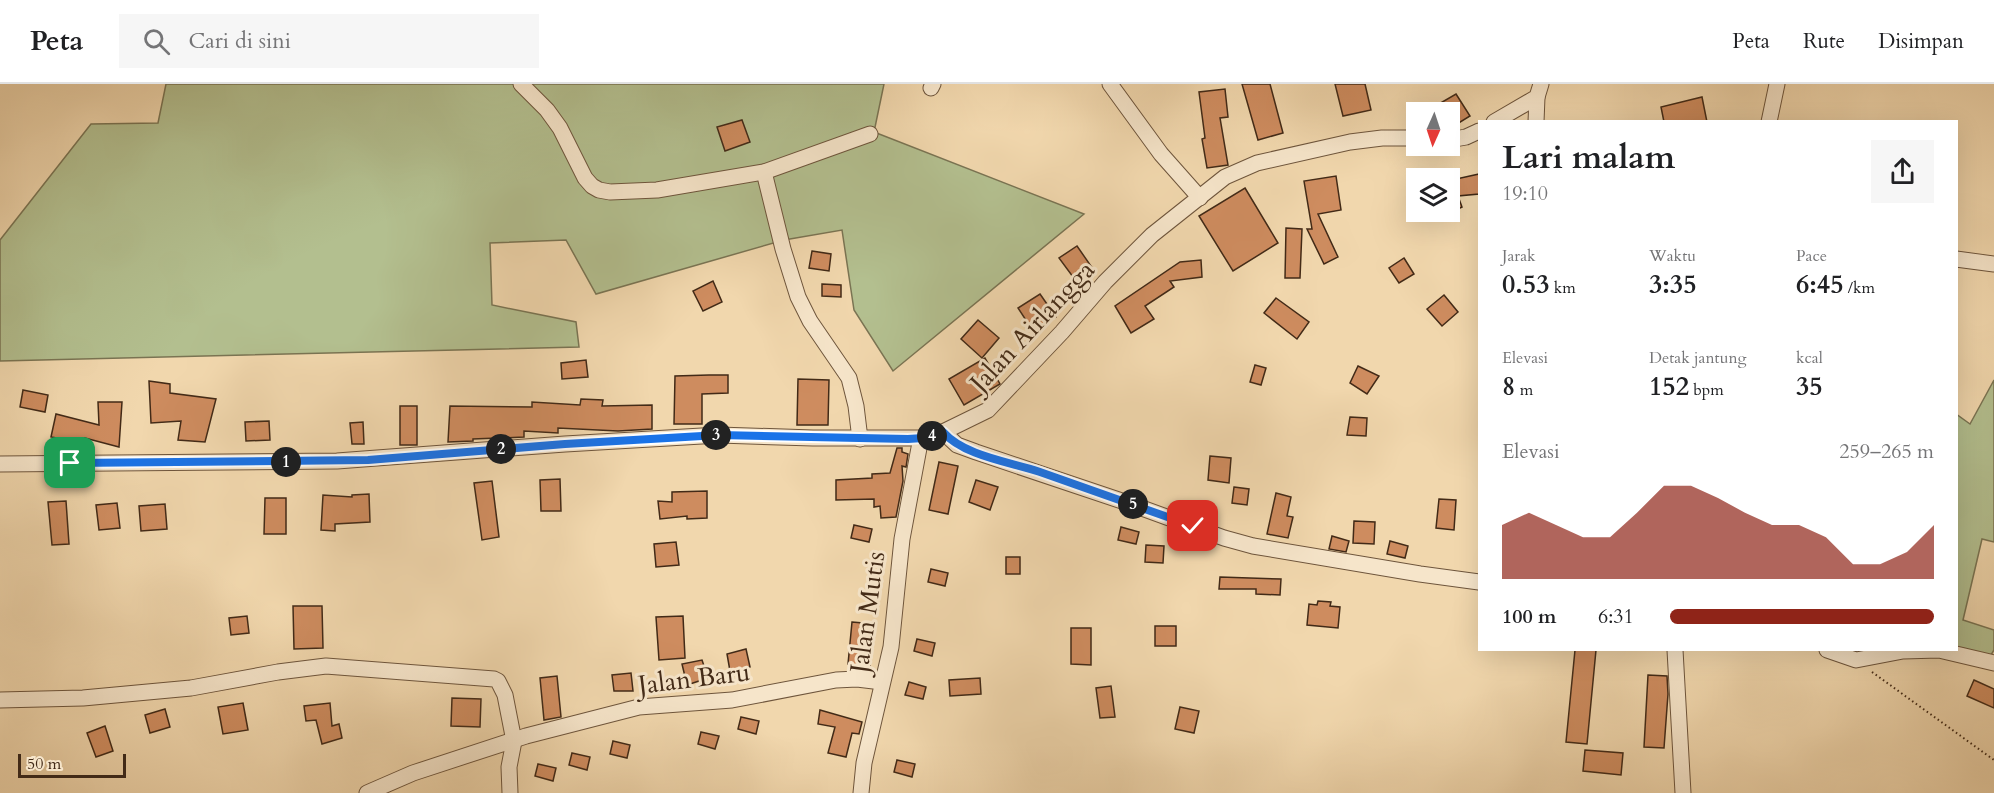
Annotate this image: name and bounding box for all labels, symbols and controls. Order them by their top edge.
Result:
search box [119,14,539,68]
text: Peta [30,22,83,60]
icon: search [140,25,173,58]
text: Cari di sini [188,26,291,56]
text: Peta [1732,27,1770,56]
text: Rute [1803,27,1845,56]
text: Disimpan [1878,27,1964,56]
north arrow [1406,102,1460,156]
map controls [1406,102,1460,222]
text: Lari malam [1502,135,1675,180]
button: share [1871,140,1934,203]
button: layers [1406,168,1460,222]
text: 19:10 [1502,180,1548,207]
text: Jarak [1502,245,1536,267]
text: Waktu [1649,245,1696,267]
text: Pace [1796,245,1827,267]
street label: Jalan Airlangga [960,253,1102,403]
text: 0.53 [1502,267,1550,302]
text: 3:35 [1649,267,1697,302]
text: 6:45 [1796,267,1844,302]
text: km [1550,277,1576,299]
text: /km [1844,277,1875,299]
text: Elevasi [1502,347,1548,369]
text: Detak jantung [1649,347,1747,369]
text: kcal [1796,347,1823,369]
text: 8 [1502,369,1515,404]
text: 152 [1649,369,1689,404]
text: 35 [1796,369,1823,404]
text: m [1515,379,1533,401]
text: bpm [1689,379,1724,401]
pin: 3 [701,420,731,450]
pin: 4 [917,421,947,451]
text: 3 [712,424,720,446]
text: 4 [928,425,936,447]
pin: 2 [486,434,516,464]
pin [44,437,95,488]
text: 2 [497,438,505,460]
text: Elevasi [1502,438,1560,465]
text: 259–265 m [1839,438,1934,465]
icon: arrive [53,446,86,479]
pin: 1 [271,447,301,477]
text: 1 [282,451,290,473]
pin: 5 [1118,489,1148,519]
text: 5 [1129,493,1137,515]
pin [1167,500,1218,551]
icon: check [1176,509,1209,542]
street label: Jalan Mutis [841,549,893,679]
text: 100 m [1502,603,1557,630]
text: 6:31 [1598,603,1634,630]
street label: Jalan Baru [632,654,752,703]
scale bar [18,751,126,778]
text: 50 m [27,753,61,775]

